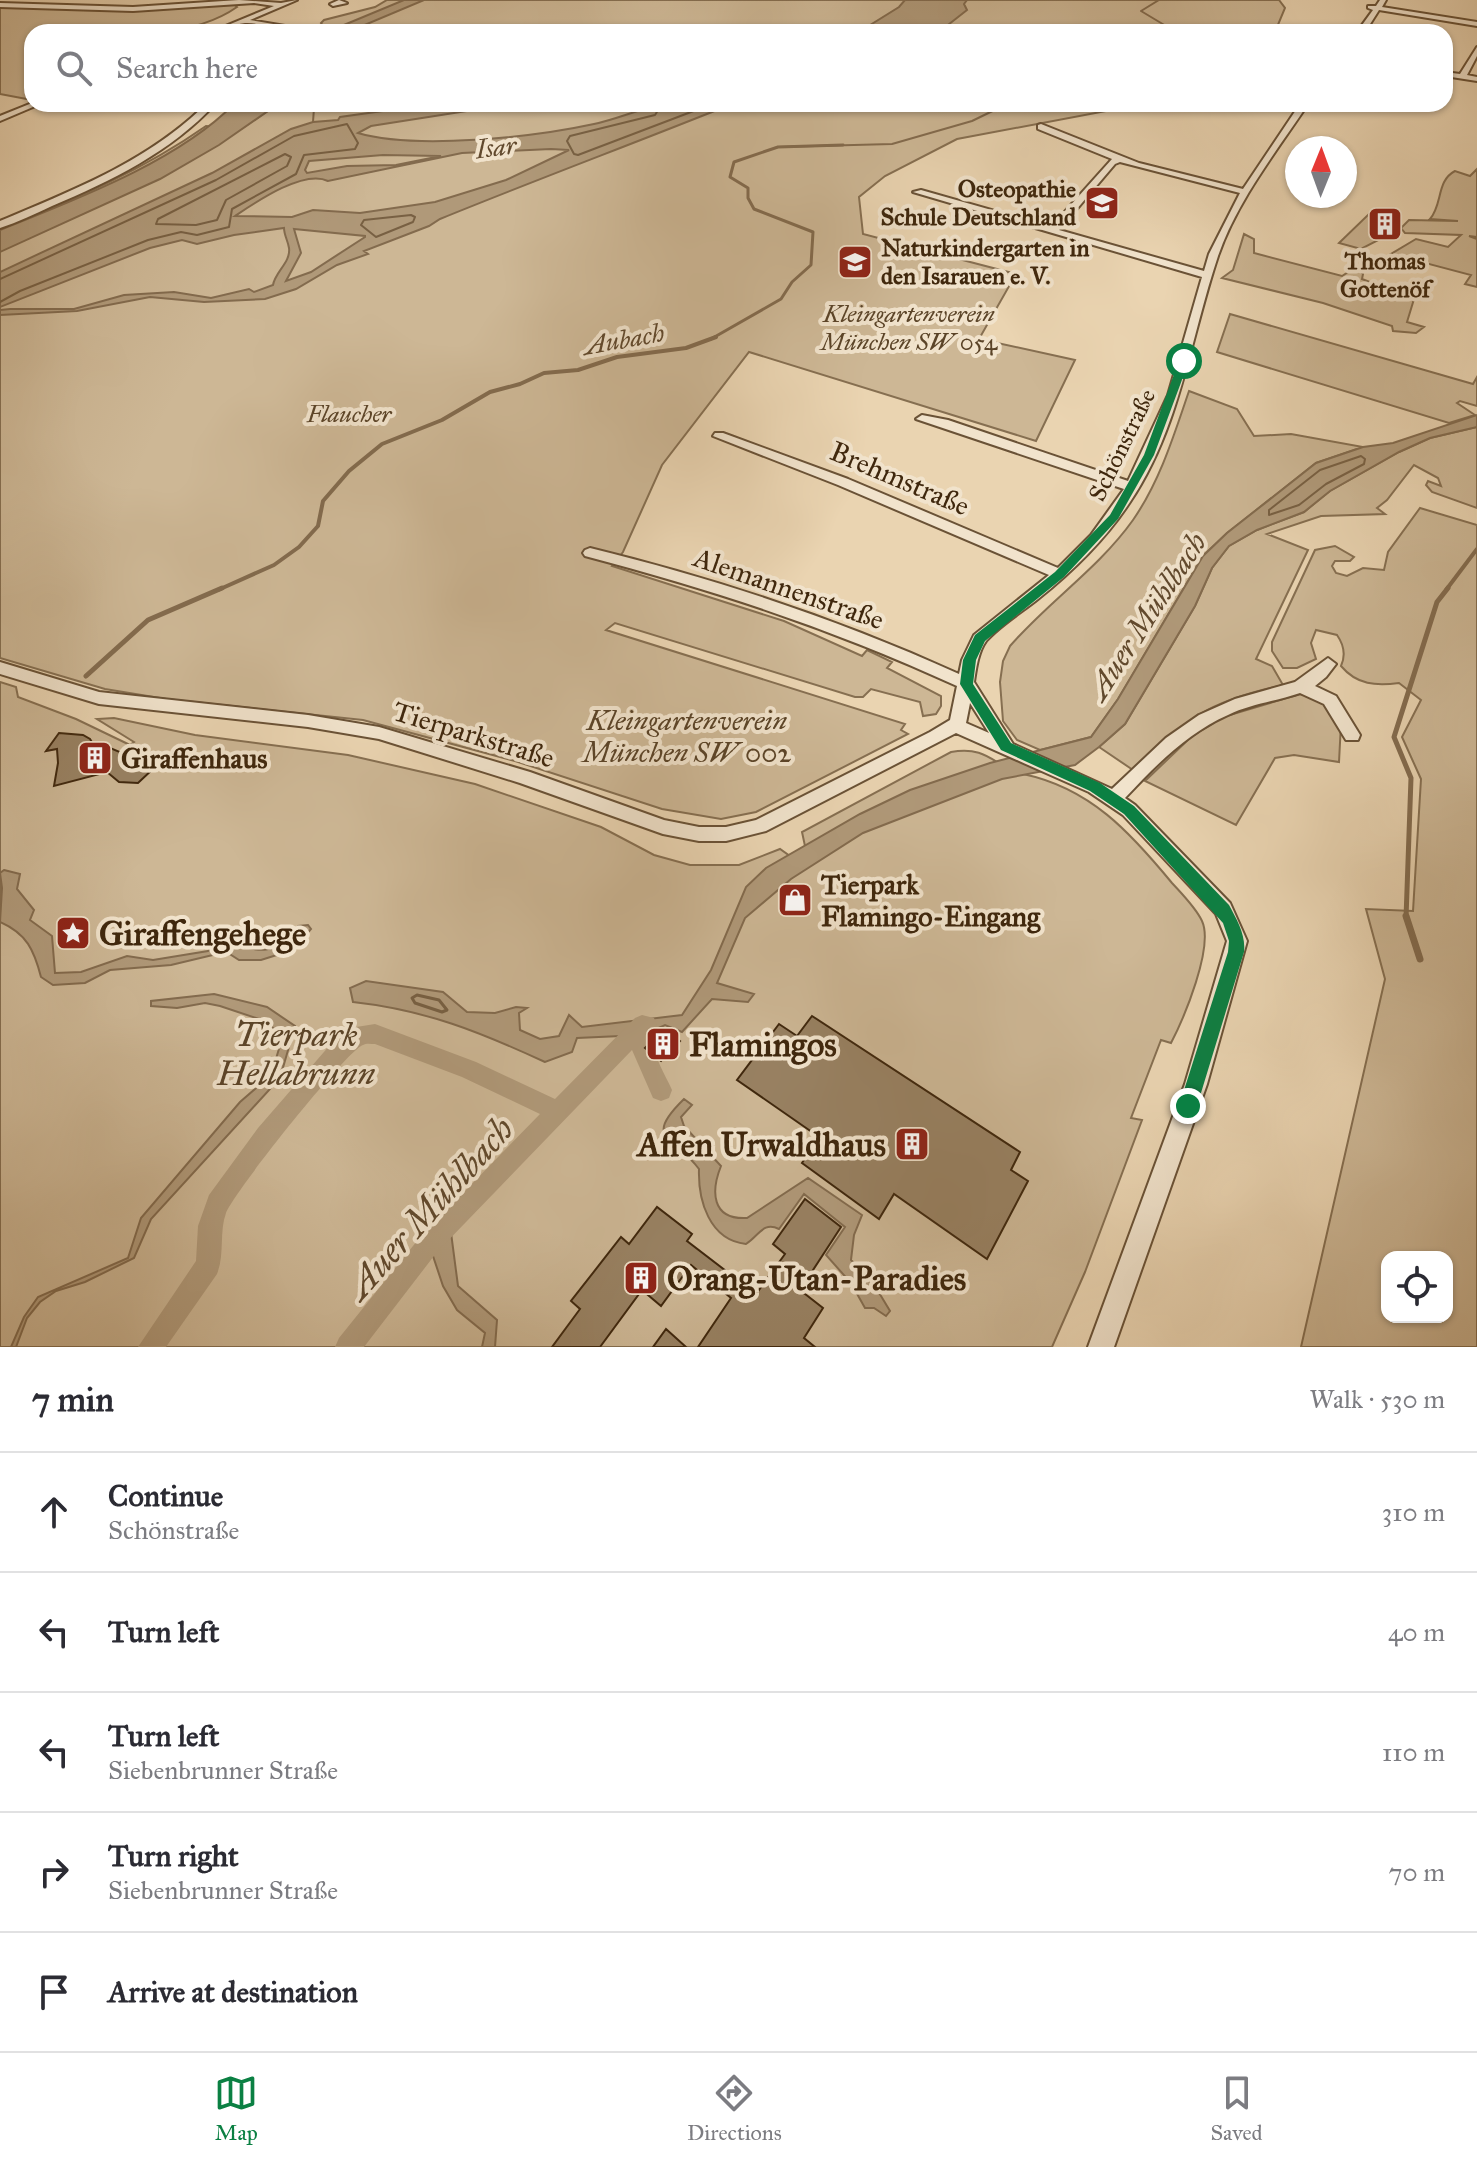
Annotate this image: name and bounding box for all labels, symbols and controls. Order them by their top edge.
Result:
search box [24,24,1453,112]
icon: search [52,46,96,90]
text: Search here [116,50,258,86]
water label: Isar [473,128,519,165]
north arrow [1285,136,1357,208]
place label: Osteopathie Schule Deutschland [880,174,1077,232]
school or university icon: Osteopathie Schule Deutschland [1083,184,1121,222]
building icon: Thomas Gottenöf [1366,205,1404,243]
place label: Naturkindergarten in den Isarauen e. V. [881,233,1089,291]
school or university icon: Naturkindergarten in den Isarauen e. V. [836,243,874,281]
place label: Thomas Gottenöf [1340,246,1434,304]
park label: Kleingartenverein München SW 054 [819,299,998,357]
water label: Aubach [578,316,667,362]
route start [1166,343,1202,379]
street label: Schönstraße [1082,384,1162,506]
park label: Flaucher [306,399,393,429]
street label: Brehmstraße [825,433,975,523]
water label: Auer Mühlbach [1078,526,1214,709]
street label: Alemannenstraße [688,539,889,637]
street label: Tierparkstraße [389,693,559,776]
park label: Kleingartenverein München SW 002 [580,703,792,770]
building icon: Giraffenhaus [76,739,114,777]
place label: Giraffenhaus [121,741,268,776]
place label: Tierpark Flamingo-Eingang [821,867,1041,934]
shop icon: Tierpark Flamingo-Eingang [776,881,814,919]
place label: Giraffengehege [99,913,306,954]
place icon: Giraffengehege [54,914,92,952]
park label: Tierpark Hellabrunn [216,1014,375,1094]
place label: Flamingos [689,1024,837,1065]
building icon: Flamingos [644,1025,682,1063]
route end [1170,1088,1206,1124]
water label: Auer Mühlbach [334,1108,523,1311]
place label: Affen Urwaldhaus [635,1124,886,1165]
building icon: Affen Urwaldhaus [893,1125,931,1163]
map controls [1381,1251,1453,1323]
button: locate [1381,1251,1453,1323]
place label: Orang-Utan-Paradies [667,1258,966,1299]
building icon: Orang-Utan-Paradies [622,1259,660,1297]
text: 7 min [32,1379,114,1420]
text: Walk · 530 m [1310,1383,1445,1415]
text: Continue [108,1478,223,1514]
icon: ahead [32,1490,76,1534]
text: 310 m [1382,1496,1445,1528]
text: Schönstraße [108,1514,239,1546]
icon: left [32,1610,76,1654]
text: Turn left [108,1614,219,1650]
text: 40 m [1388,1616,1445,1648]
text: Turn left [108,1718,219,1754]
icon: left [32,1730,76,1774]
text: 110 m [1382,1736,1445,1768]
text: Siebenbrunner Straße [108,1754,338,1786]
text: Turn right [108,1838,239,1874]
icon: right [32,1850,76,1894]
text: 70 m [1389,1856,1445,1888]
text: Siebenbrunner Straße [108,1874,338,1906]
icon: arrive [32,1970,76,2014]
text: Arrive at destination [108,1974,358,2010]
tab: Map [214,2071,258,2146]
tab: Directions [687,2071,782,2146]
tab: Saved [1210,2071,1263,2146]

